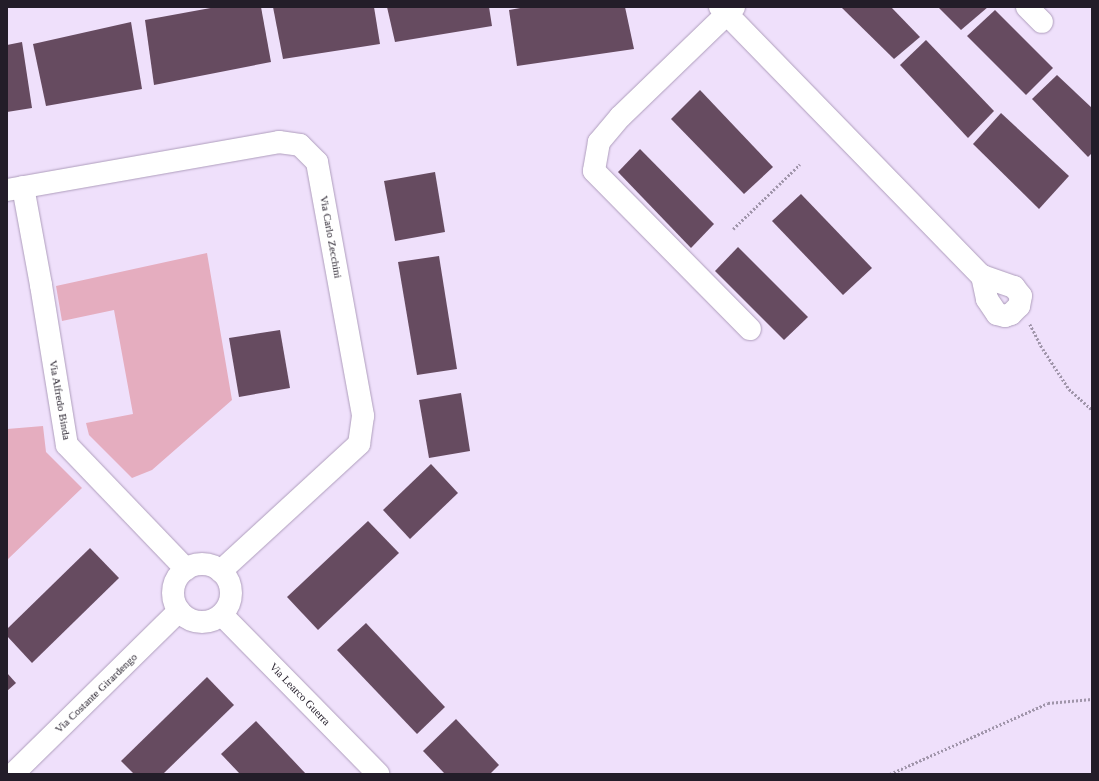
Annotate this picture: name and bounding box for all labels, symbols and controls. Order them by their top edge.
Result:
street label: Via Carlo Zecchini [317,195,345,279]
street label: Via Alfredo Binda [46,359,74,441]
street label: Via Costante Girardengo [52,650,140,736]
street label: Via Learco Guerra [267,660,333,728]

